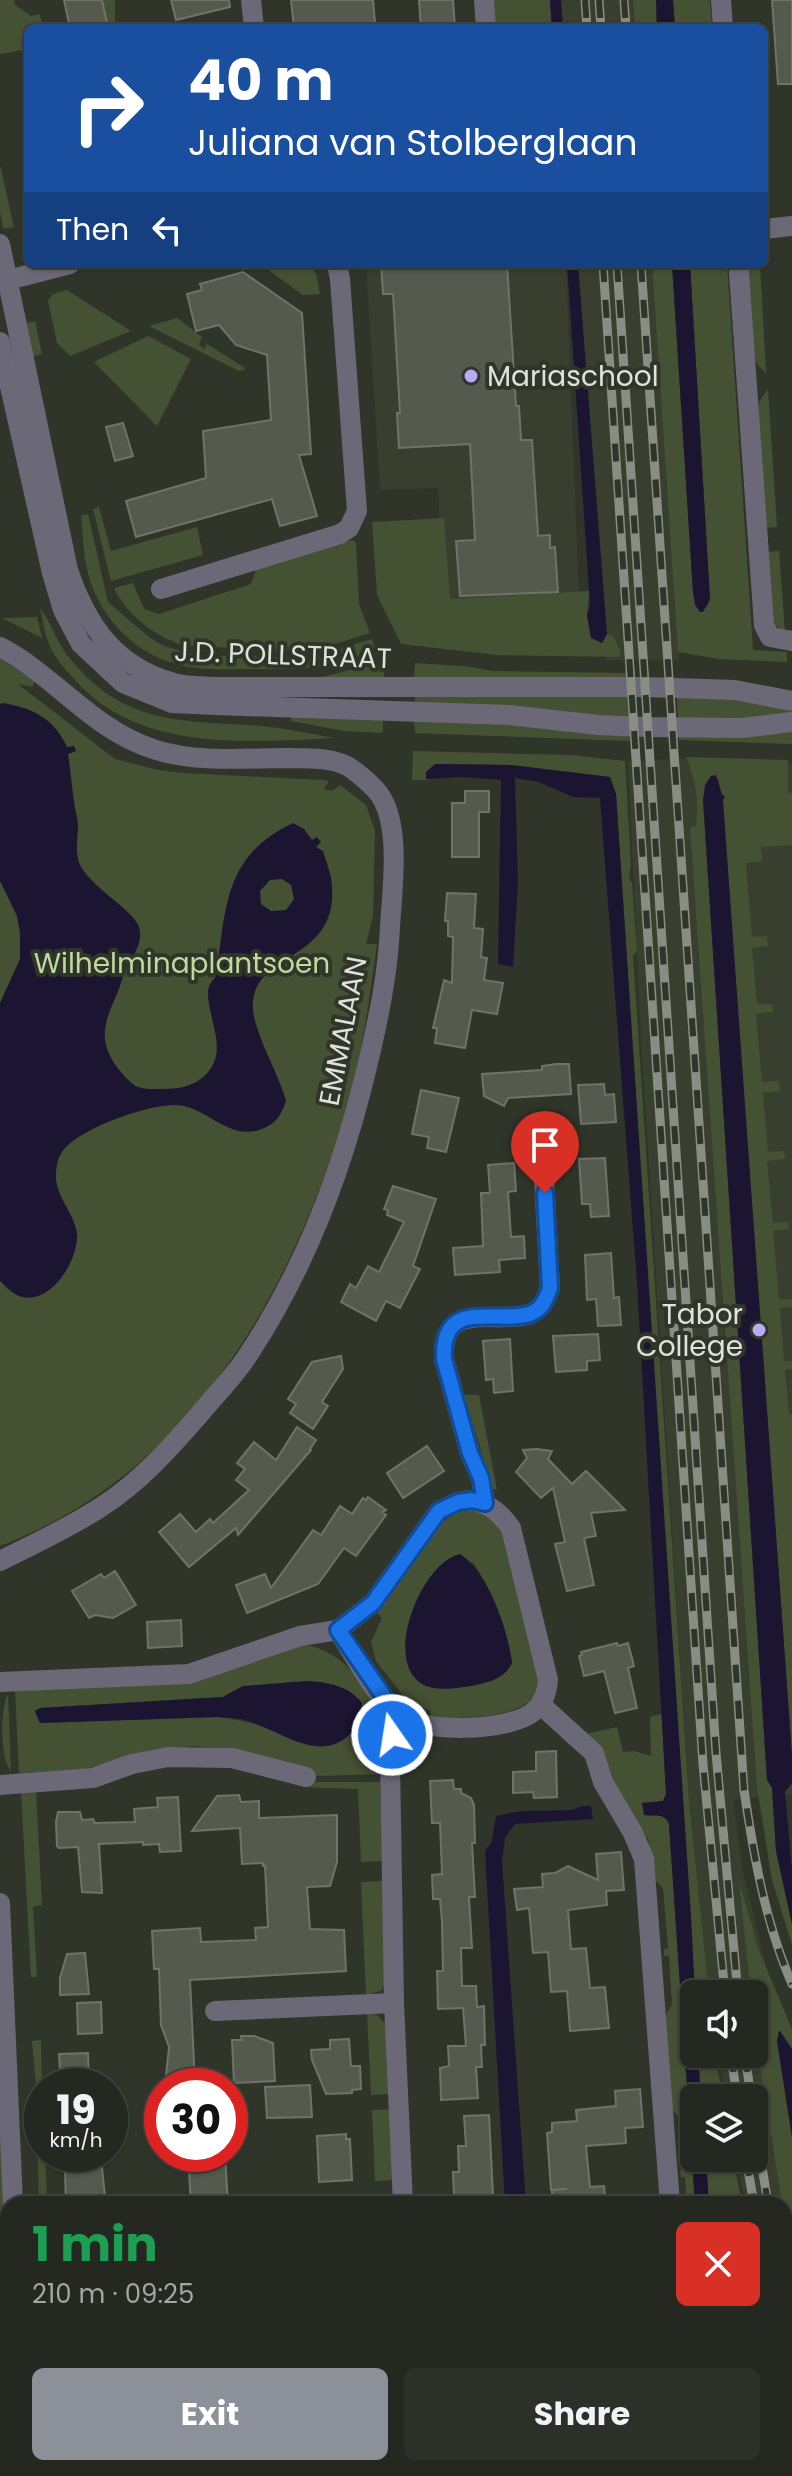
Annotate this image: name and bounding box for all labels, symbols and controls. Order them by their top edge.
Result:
text: 40 m [188,41,334,120]
icon: right [56,56,160,160]
text: Juliana van Stolberglaan [188,117,637,168]
text: Then [56,208,129,251]
icon: left [145,208,189,252]
place label: Mariaschool [487,357,659,396]
marker: Mariaschool [462,367,480,385]
street label: J.D. POLLSTRAAT [173,632,393,678]
park label: Wilhelminaplantsoen [34,944,330,983]
street label: EMMALAAN [309,953,377,1109]
pin [511,1111,579,1193]
icon: arrive [523,1123,567,1167]
place label: Tabor College [636,1295,743,1366]
marker: Tabor College [750,1321,768,1339]
position arrow [350,1693,434,1777]
map controls [680,1980,768,2172]
button: sound [680,1980,768,2068]
speed limit sign: 30 [144,2068,248,2172]
text: 19 [56,2082,96,2138]
button: layers [680,2084,768,2172]
text: km/h [49,2126,103,2154]
text: 1 min [32,2211,158,2278]
button: close [676,2222,760,2306]
text: 210 m · 09:25 [32,2276,194,2312]
button: Exit [32,2368,388,2460]
button: Share [404,2368,760,2460]

